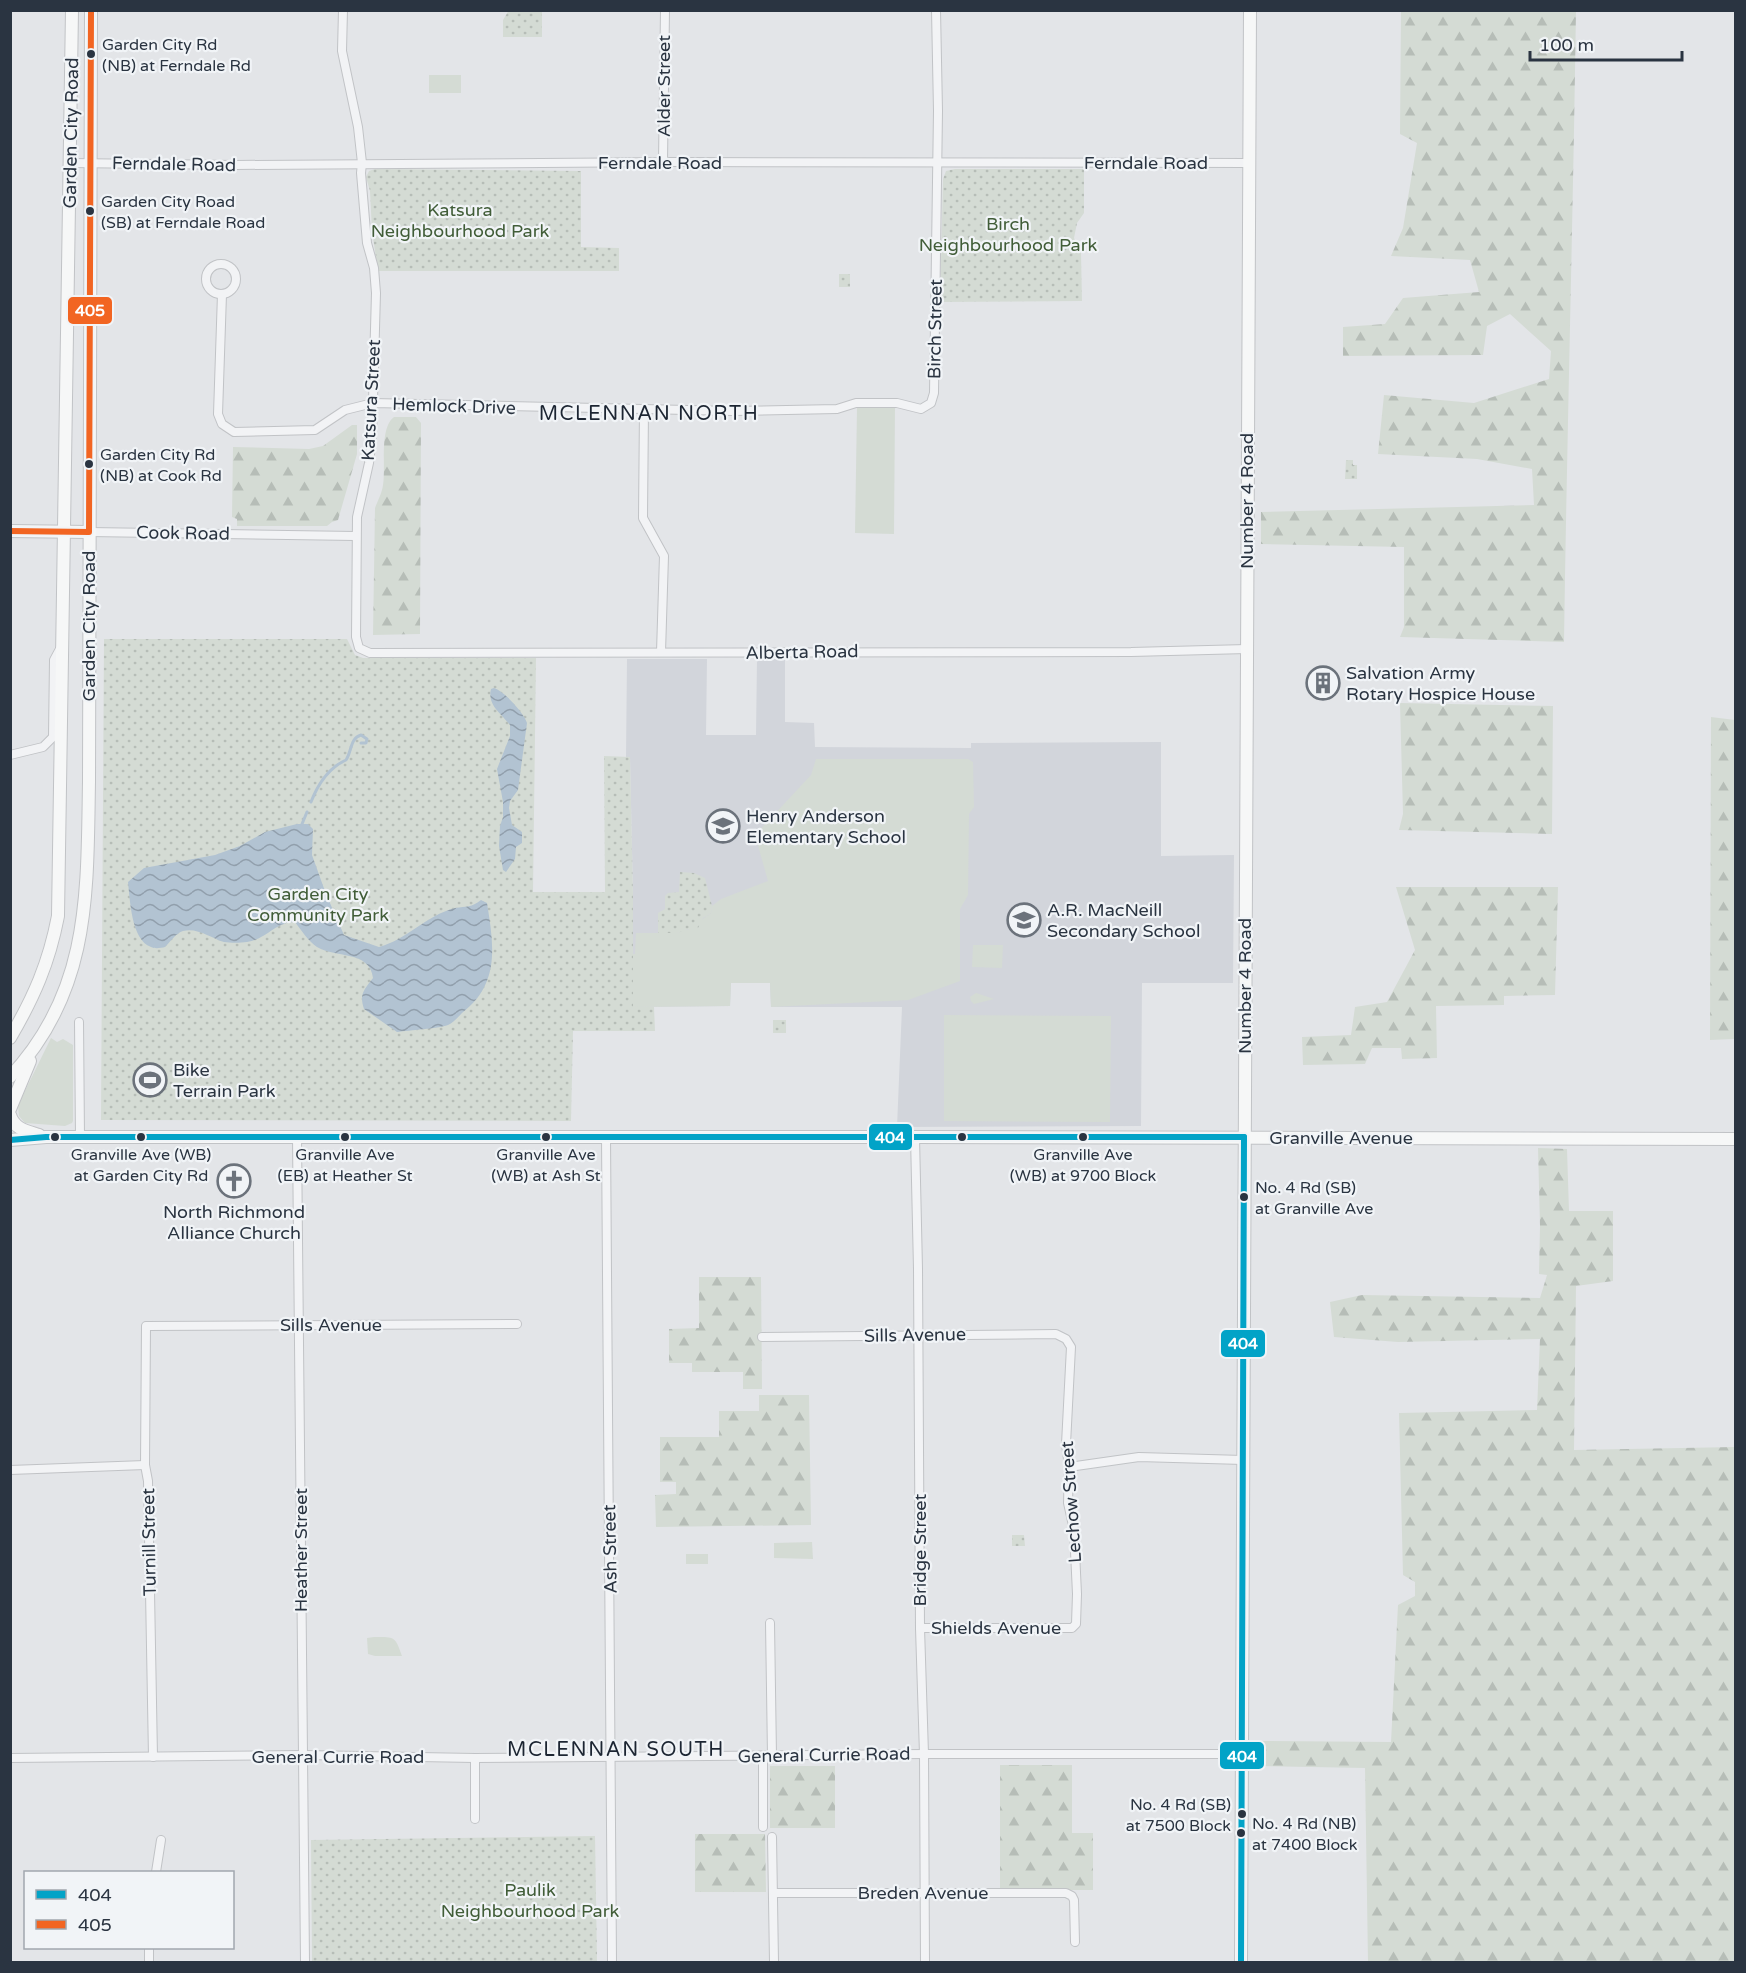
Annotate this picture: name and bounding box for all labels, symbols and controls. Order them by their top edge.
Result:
scale bar [1530,24,1682,62]
text: 100 m [1539,34,1594,56]
place label: Garden City Rd (NB) at Ferndale Rd [102,35,251,76]
street label: Alder Street [653,35,675,137]
marker: Garden City Rd (NB) at Ferndale Rd [85,48,97,60]
street label: Garden City Road [59,57,83,209]
street label: Ferndale Road [112,152,236,176]
street label: Ferndale Road [598,152,722,174]
street label: Ferndale Road [1084,152,1208,174]
place label: Garden City Road (SB) at Ferndale Road [101,192,265,233]
park label: Katsura Neighbourhood Park [371,199,550,242]
marker: Garden City Road (SB) at Ferndale Road [84,205,96,217]
park label: Birch Neighbourhood Park [919,213,1098,256]
street label: Birch Street [923,279,947,379]
line badge: 405 [67,296,113,325]
text: 405 [75,301,105,321]
street label: Katsura Street [357,339,385,461]
street label: Hemlock Drive [392,393,516,419]
district label: MCLENNAN NORTH [539,402,759,426]
street label: Number 4 Road [1236,433,1258,569]
place label: Garden City Rd (NB) at Cook Rd [100,445,222,486]
marker: Garden City Rd (NB) at Cook Rd [83,458,95,470]
street label: Cook Road [136,521,230,545]
street label: Garden City Road [78,551,100,701]
street label: Alberta Road [745,640,859,664]
place label: Salvation Army Rotary Hospice House [1346,662,1535,705]
building icon: Salvation Army Rotary Hospice House [1305,665,1341,701]
place label: Henry Anderson Elementary School [746,805,906,848]
school or university icon: Henry Anderson Elementary School [705,808,741,844]
park label: Garden City Community Park [247,883,389,926]
place label: A.R. MacNeill Secondary School [1047,899,1200,942]
school or university icon: A.R. MacNeill Secondary School [1006,902,1042,938]
street label: Number 4 Road [1234,918,1256,1054]
place label: Bike Terrain Park [173,1059,276,1102]
sports icon: Bike Terrain Park [132,1062,168,1098]
line badge: 404 [868,1123,913,1151]
street label: Granville Avenue [1269,1127,1413,1149]
text: 404 [875,1128,905,1148]
unlabelled marker [49,1131,61,1143]
marker: Granville Ave (WB) at Garden City Rd [135,1131,147,1143]
marker: Granville Ave (EB) at Heather St [339,1131,351,1143]
marker: Granville Ave (WB) at Ash St [540,1131,552,1143]
unlabelled marker [956,1131,968,1143]
marker: Granville Ave (WB) at 9700 Block [1077,1131,1089,1143]
place label: Granville Ave (WB) at Garden City Rd [71,1145,211,1186]
place label: Granville Ave (EB) at Heather St [277,1145,413,1186]
place label: Granville Ave (WB) at Ash St [491,1145,601,1186]
place label: Granville Ave (WB) at 9700 Block [1010,1145,1157,1186]
church icon: North Richmond Alliance Church [216,1163,252,1199]
place label: No. 4 Rd (SB) at Granville Ave [1255,1178,1373,1219]
marker: No. 4 Rd (SB) at Granville Ave [1238,1191,1250,1203]
place label: North Richmond Alliance Church [163,1201,305,1244]
street label: Sills Avenue [280,1314,382,1336]
street label: Sills Avenue [864,1323,966,1347]
line badge: 404 [1220,1329,1266,1358]
text: 404 [1228,1334,1258,1354]
street label: Lechow Street [1056,1440,1086,1564]
street label: Turnill Street [137,1488,161,1596]
street label: Heather Street [290,1488,312,1612]
street label: Bridge Street [909,1494,931,1606]
street label: Ash Street [598,1504,622,1594]
street label: Shields Avenue [931,1617,1061,1639]
district label: MCLENNAN SOUTH [507,1738,725,1762]
line badge: 404 [1219,1741,1265,1770]
street label: General Currie Road [737,1742,911,1768]
street label: General Currie Road [252,1746,424,1768]
text: 404 [1227,1747,1257,1767]
place label: No. 4 Rd (SB) at 7500 Block [1126,1795,1231,1836]
marker: No. 4 Rd (SB) at 7500 Block [1236,1808,1248,1820]
place label: No. 4 Rd (NB) at 7400 Block [1252,1814,1358,1855]
marker: No. 4 Rd (NB) at 7400 Block [1235,1827,1247,1839]
legend [24,1871,234,1949]
park label: Paulik Neighbourhood Park [441,1879,620,1922]
street label: Breden Avenue [858,1882,988,1904]
text: 404 [78,1884,112,1906]
text: 405 [78,1914,112,1936]

